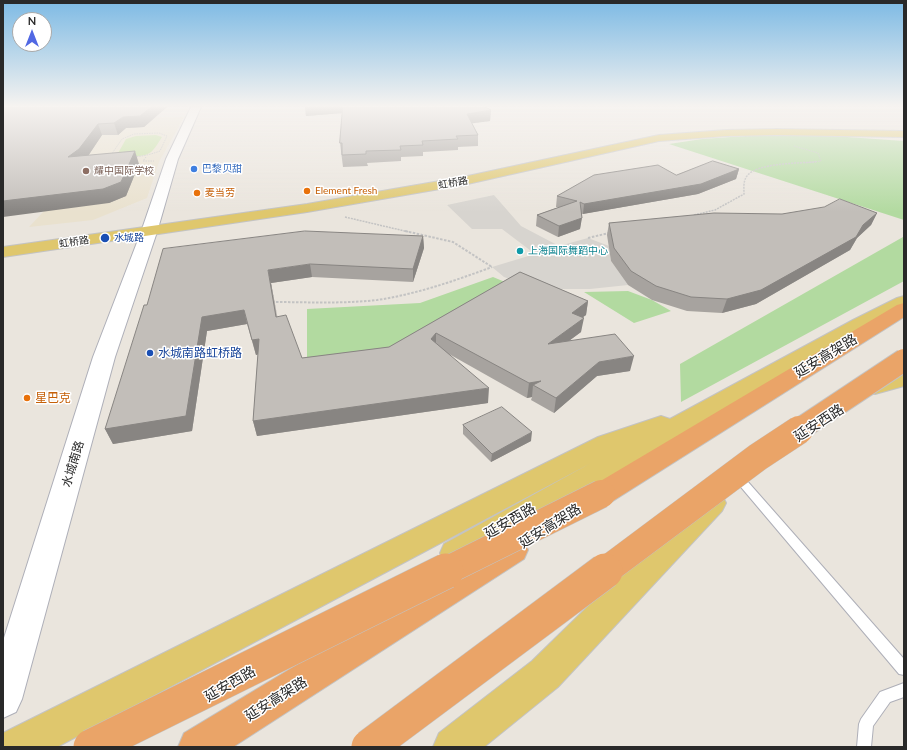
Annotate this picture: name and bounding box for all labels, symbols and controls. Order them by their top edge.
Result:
north arrow [12,12,52,52]
text: N [28,14,36,27]
place label: 巴黎贝甜 [202,163,242,175]
marker: 巴黎贝甜 [189,164,199,174]
place label: 耀中国际学校 [94,165,154,177]
marker: 耀中国际学校 [81,166,91,176]
street label: 虹桥路 [437,174,469,192]
place label: Element Fresh [315,185,377,197]
marker: Element Fresh [302,186,312,196]
place label: 麦当劳 [205,187,235,199]
marker: 麦当劳 [192,188,202,198]
marker: 水城路 [99,232,111,244]
place label: 水城路 [114,232,144,244]
street label: 虹桥路 [58,234,90,250]
place label: 上海国际舞蹈中心 [528,245,608,257]
marker: 上海国际舞蹈中心 [515,246,525,256]
street label: 延安高架路 [792,331,860,381]
place label: 水城南路虹桥路 [158,346,242,360]
marker: 水城南路虹桥路 [145,348,155,358]
place label: 星巴克 [35,391,71,405]
marker: 星巴克 [22,393,32,403]
street label: 延安西路 [791,401,847,445]
street label: 水城南路 [59,439,87,489]
street label: 延安西路 [482,500,538,542]
street label: 延安高架路 [516,500,584,552]
street label: 延安西路 [202,663,258,705]
street label: 延安高架路 [242,673,310,725]

